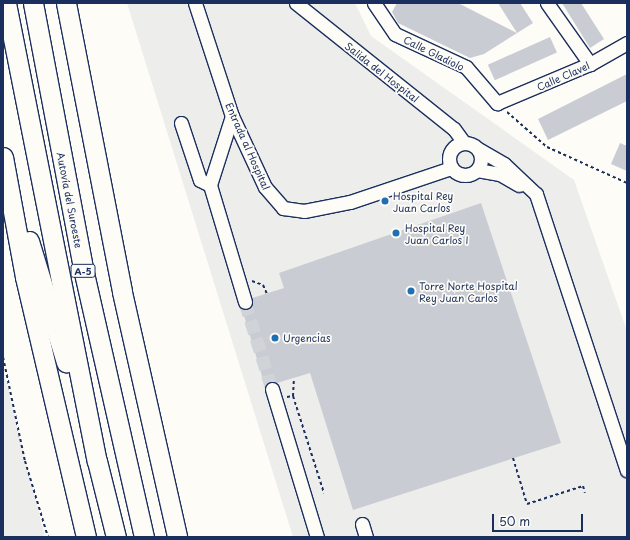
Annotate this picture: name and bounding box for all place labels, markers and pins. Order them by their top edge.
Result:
place label: Hospital Rey Juan Carlos [393,189,454,212]
marker: Hospital Rey Juan Carlos [380,196,390,206]
place label: Hospital Rey Juan Carlos I [405,221,469,244]
marker: Hospital Rey Juan Carlos I [390,227,402,239]
place label: Torre Norte Hospital Rey Juan Carlos [419,279,518,302]
marker: Torre Norte Hospital Rey Juan Carlos [406,286,416,296]
place label: Urgencias [283,332,331,344]
marker: Urgencias [270,333,280,343]

